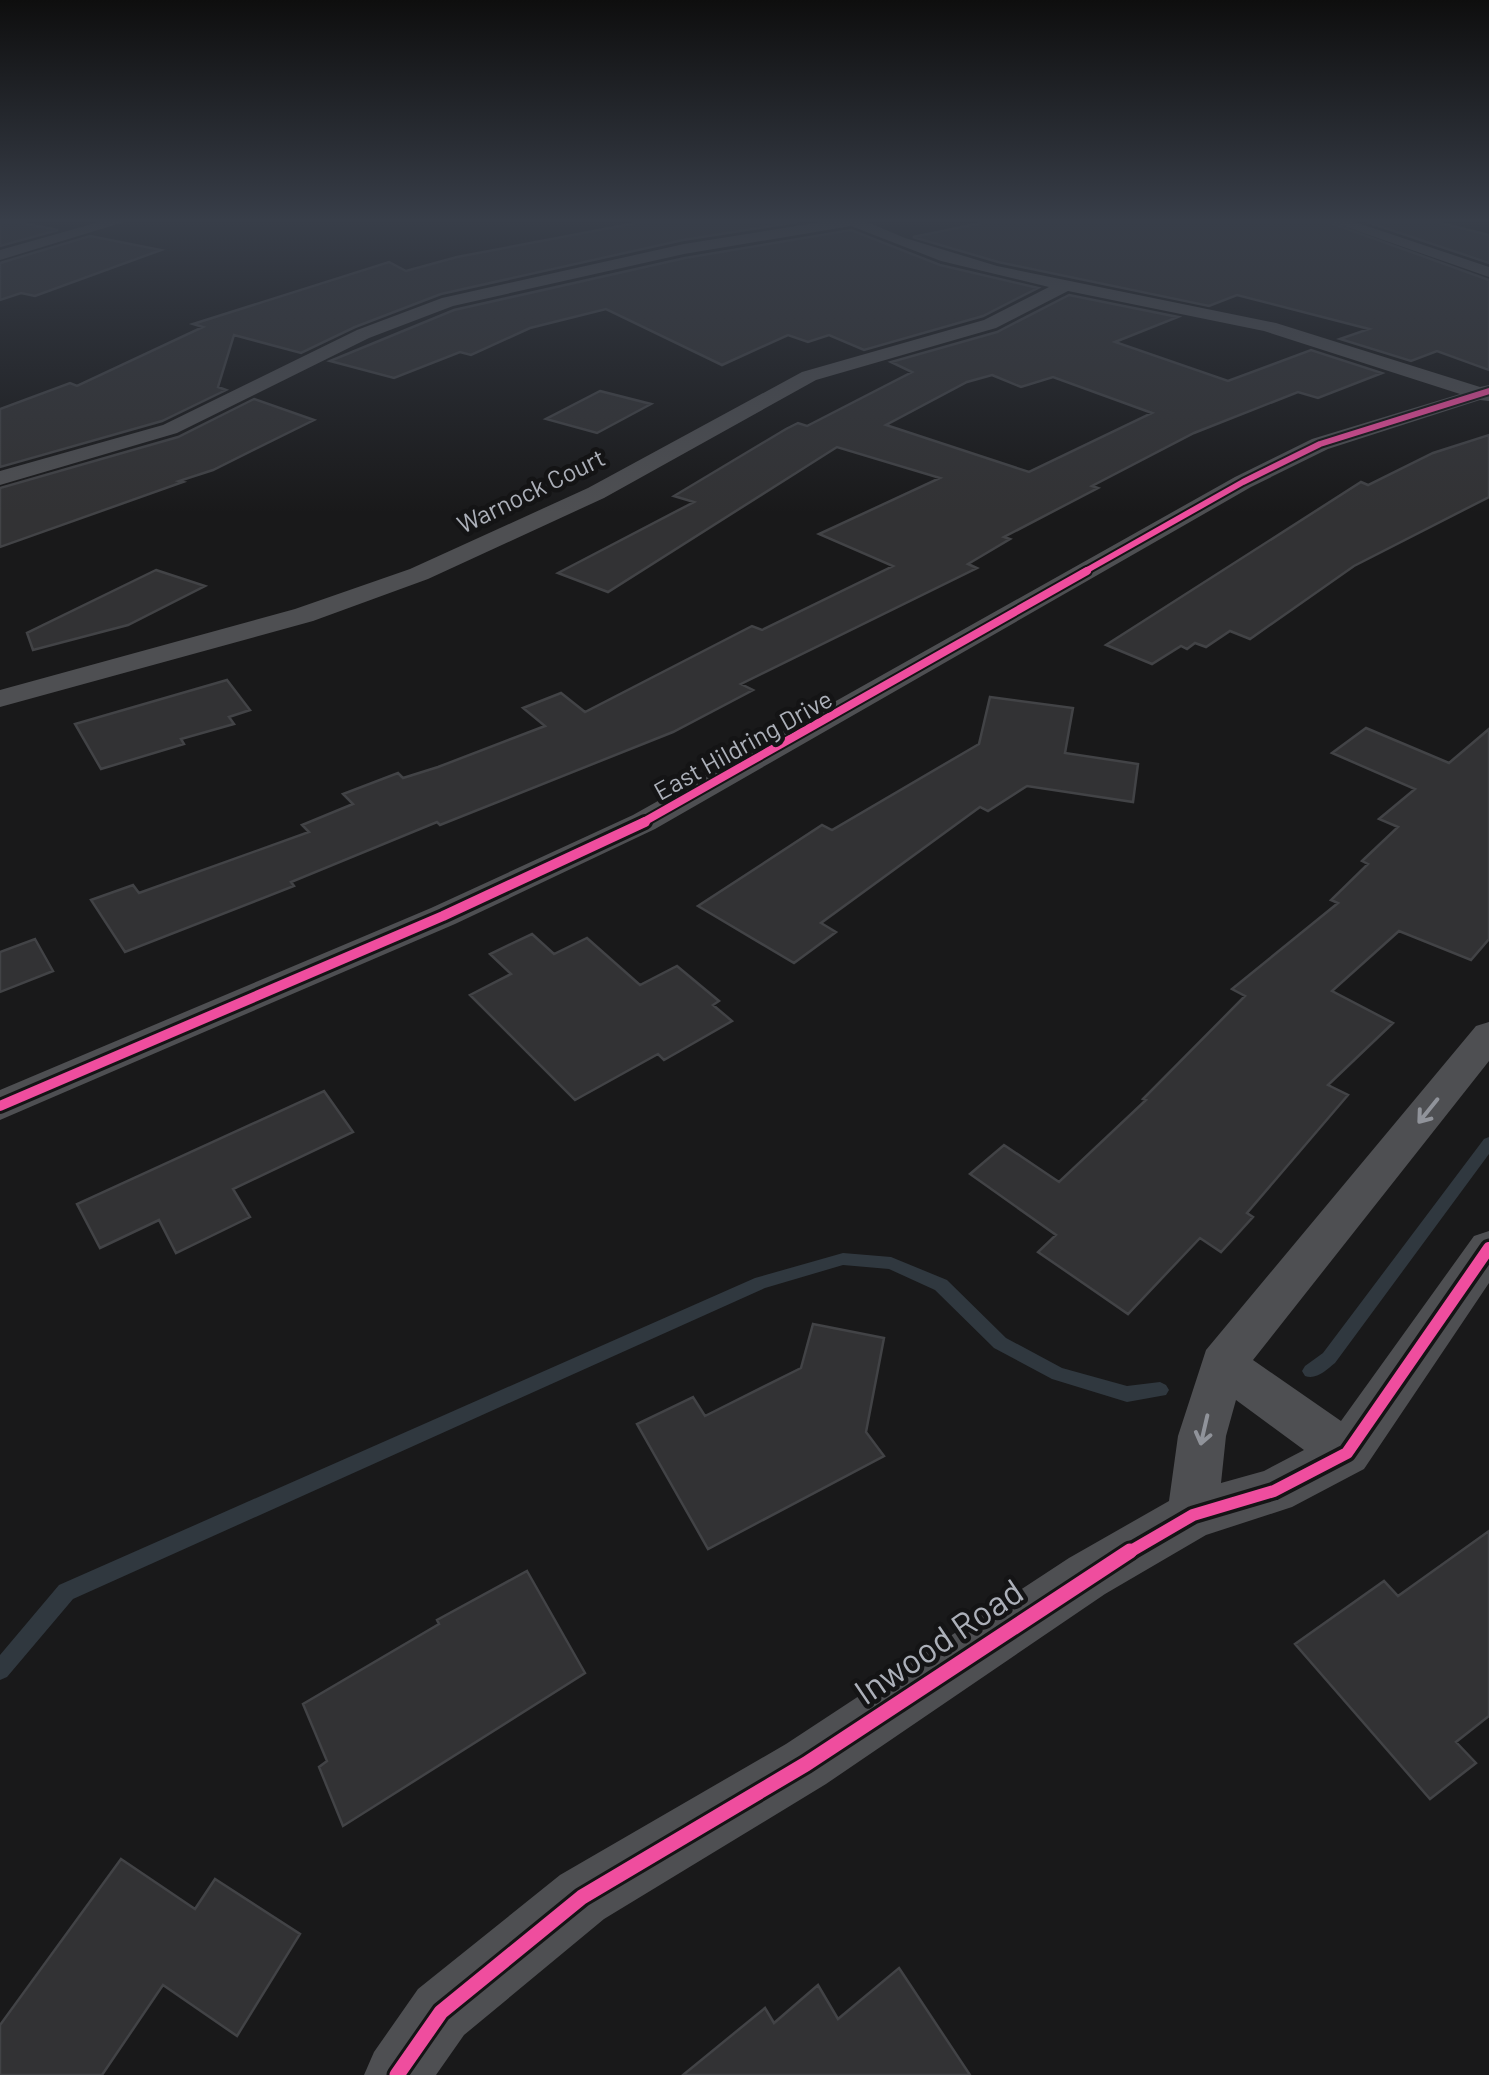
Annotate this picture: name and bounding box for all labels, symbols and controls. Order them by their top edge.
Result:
street label: Warnock Court [452,441,609,539]
street label: East Hildring Drive [648,683,837,806]
one-way arrow [1417,1097,1439,1123]
one-way arrow [1194,1413,1212,1445]
street label: Inwood Road [846,1569,1030,1712]

